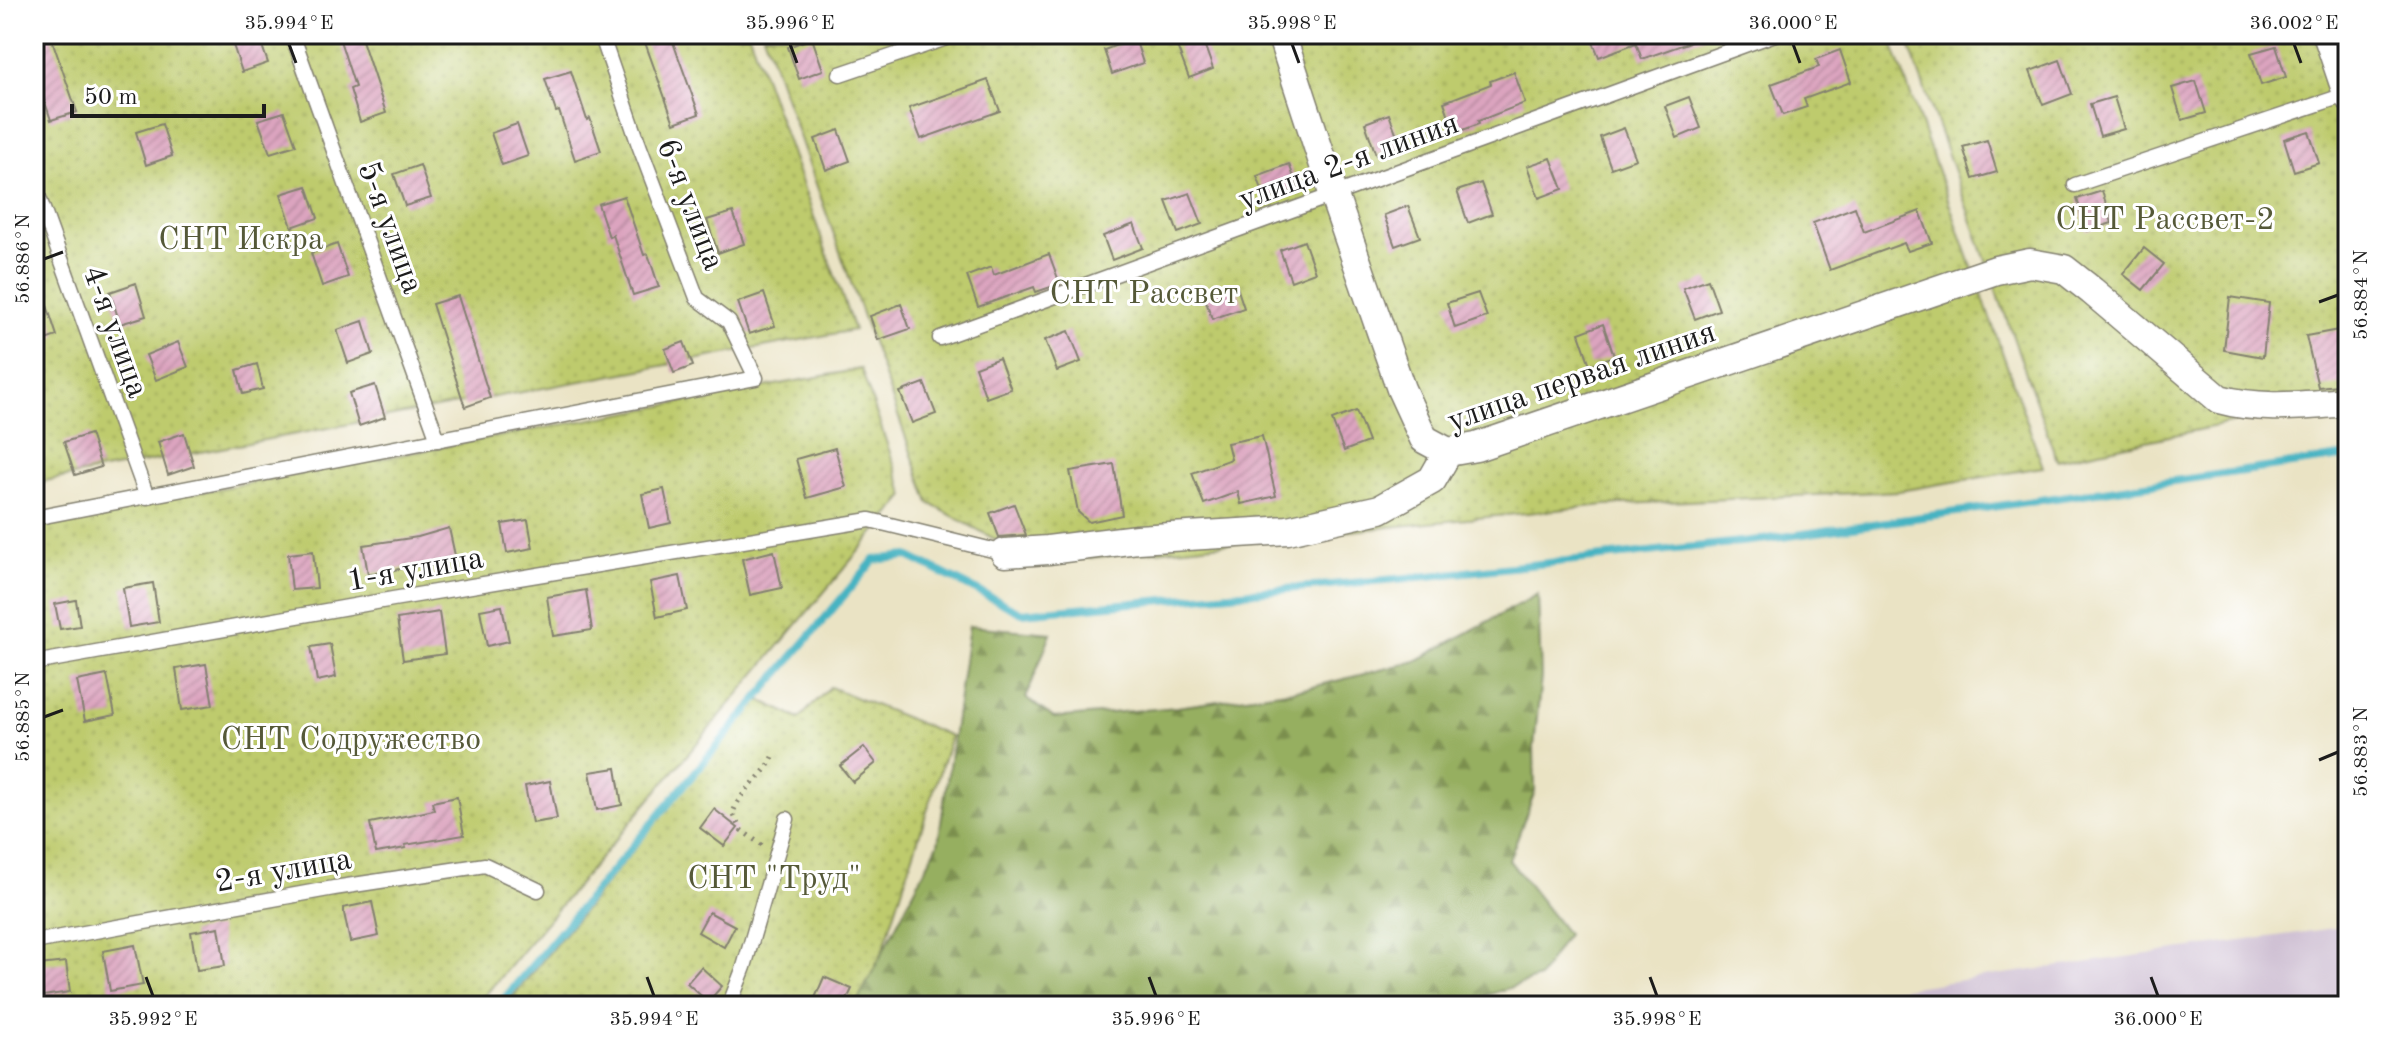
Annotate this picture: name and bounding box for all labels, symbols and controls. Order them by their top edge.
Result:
text: 35.994°E [245,14,334,34]
text: 35.996°E [746,14,835,34]
text: 35.998°E [1248,14,1337,34]
text: 36.000°E [1749,14,1838,34]
text: 36.002°E [2250,14,2339,34]
scale bar [72,68,264,118]
text: 50 m [84,86,138,110]
street label: улица 2-я линия [1235,108,1463,217]
street label: 6-я улица [650,135,729,275]
street label: 5-я улица [351,158,428,298]
park label: СНТ Рассвет-2 [2055,205,2275,237]
text: 56.886°N [14,214,34,304]
park label: СНТ Искра [158,225,324,257]
text: 56.884°N [2352,250,2372,340]
street label: 4-я улица [76,262,153,402]
park label: СНТ Рассвет [1049,279,1239,311]
street label: улица первая линия [1444,317,1720,439]
street label: 1-я улица [345,543,486,599]
text: 56.885°N [14,672,34,762]
text: 56.883°N [2352,707,2372,797]
park label: СНТ Содружество [221,725,481,757]
street label: 2-я улица [213,844,354,900]
park label: СНТ "Труд" [687,864,861,896]
text: 35.992°E [109,1010,198,1030]
text: 35.994°E [610,1010,699,1030]
text: 35.996°E [1112,1010,1201,1030]
text: 35.998°E [1613,1010,1702,1030]
text: 36.000°E [2114,1010,2203,1030]

